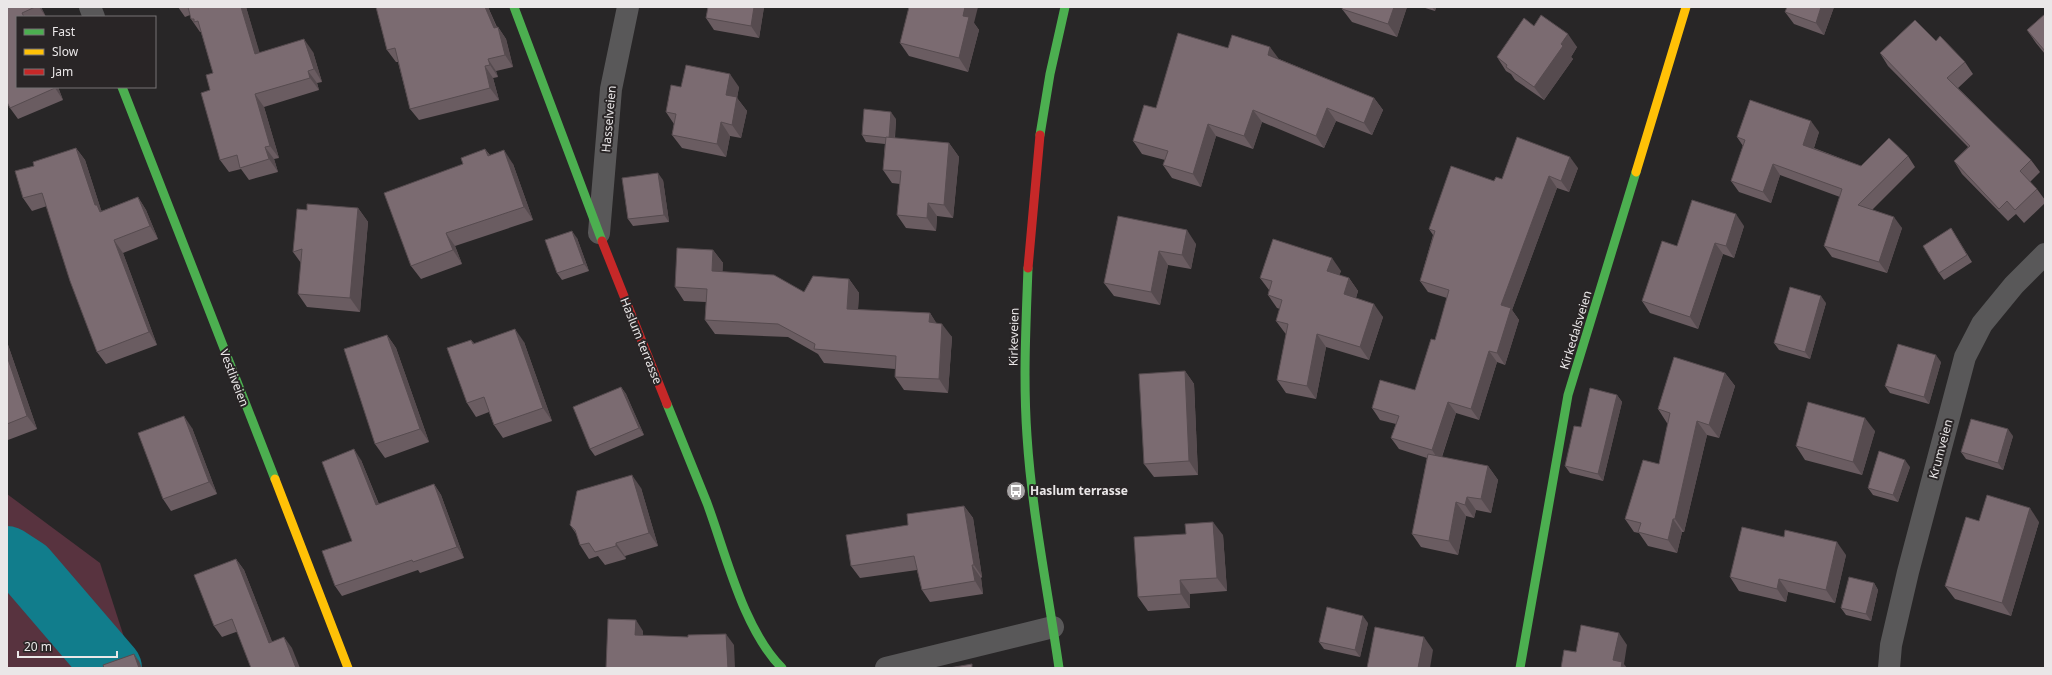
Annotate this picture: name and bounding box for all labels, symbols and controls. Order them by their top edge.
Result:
legend [16,16,156,88]
text: Fast [52,23,76,40]
text: Slow [52,43,79,60]
text: Jam [51,63,73,80]
street label: Hasselveien [597,85,620,153]
street label: Kirkedalsveien [1555,288,1596,371]
street label: Haslum terrasse [616,295,667,387]
street label: Kirkeveien [1004,308,1023,366]
street label: Vestliveien [216,347,253,409]
street label: Krumveien [1924,417,1957,481]
bus stop icon: Haslum terrasse [1005,480,1027,502]
place label: Haslum terrasse [1030,482,1128,499]
scale bar [18,633,117,659]
text: 20 m [24,638,52,655]

